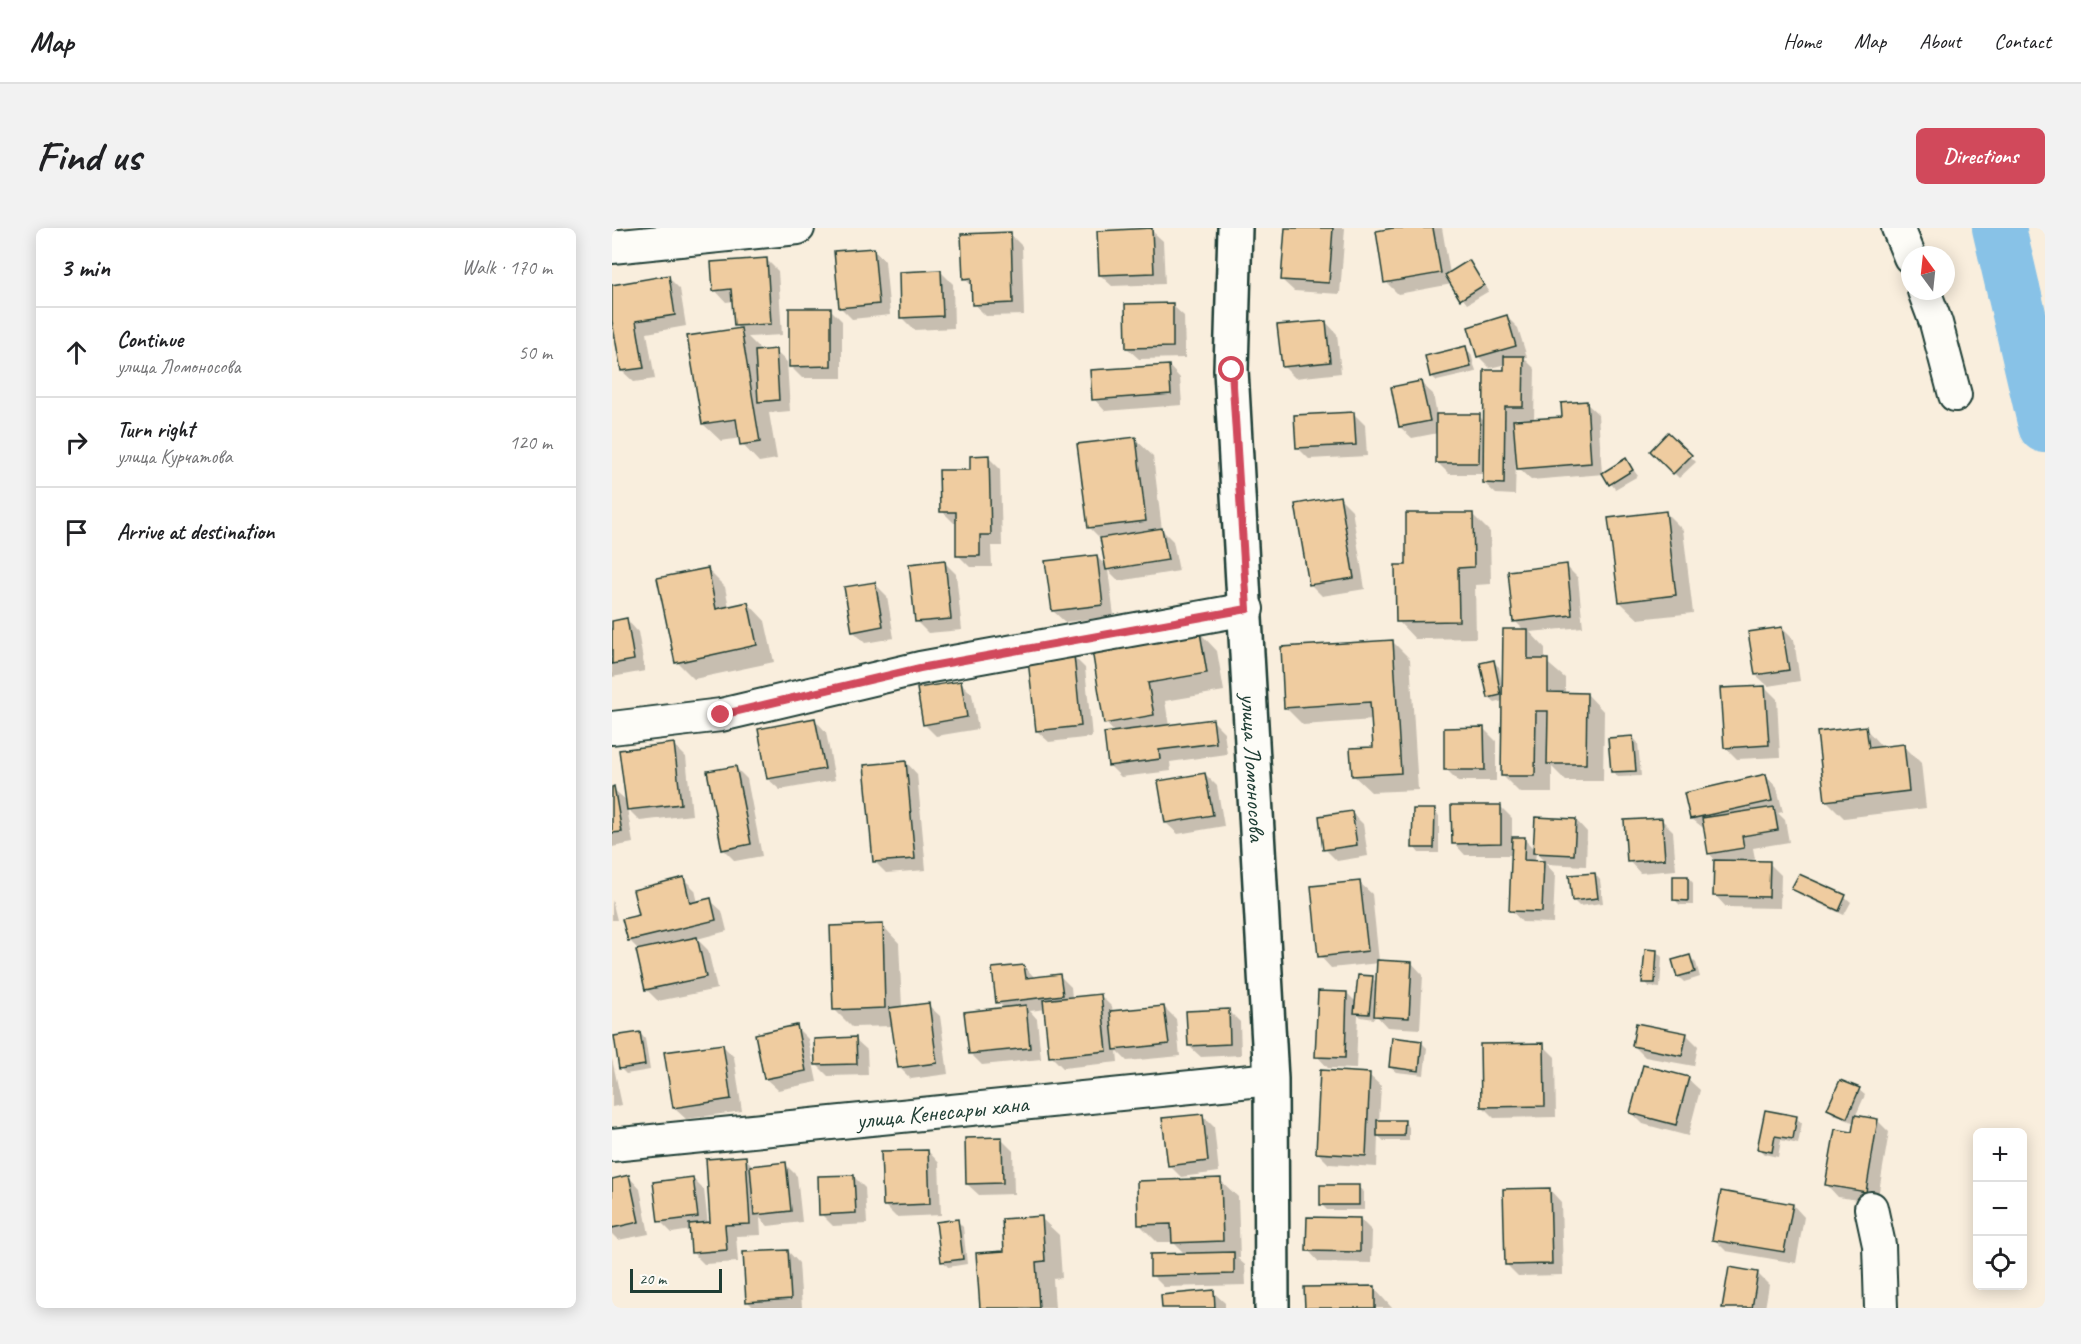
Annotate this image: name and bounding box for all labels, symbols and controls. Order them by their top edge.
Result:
text: Map [30,24,73,59]
text: Home [1783,28,1821,54]
text: Map [1854,28,1886,54]
text: About [1919,28,1961,54]
text: Contact [1994,28,2051,54]
button: Directions [1916,128,2045,184]
text: Find us [36,130,141,183]
north arrow [1901,246,1955,300]
text: 3 min [60,251,110,284]
text: Walk · 170 m [462,255,552,280]
text: Continue [117,326,183,354]
icon: ahead [60,336,93,369]
text: 50 m [518,340,552,365]
text: улица Ломоносова [117,354,240,379]
route start [1218,356,1244,382]
text: Turn right [117,416,194,444]
icon: right [60,426,93,459]
text: 120 m [509,430,552,455]
text: улица Курчатова [117,444,232,469]
icon: arrive [60,516,93,549]
text: Arrive at destination [117,518,274,546]
street label: улица Ломоносова [1234,690,1273,844]
route end [707,701,733,727]
street label: улица Кенесары хана [853,1088,1031,1136]
map controls [1973,1128,2027,1290]
button: + [1973,1128,2027,1182]
button: − [1973,1182,2027,1236]
button: locate [1973,1236,2027,1290]
scale bar [630,1266,722,1294]
text: 20 m [639,1269,666,1289]

